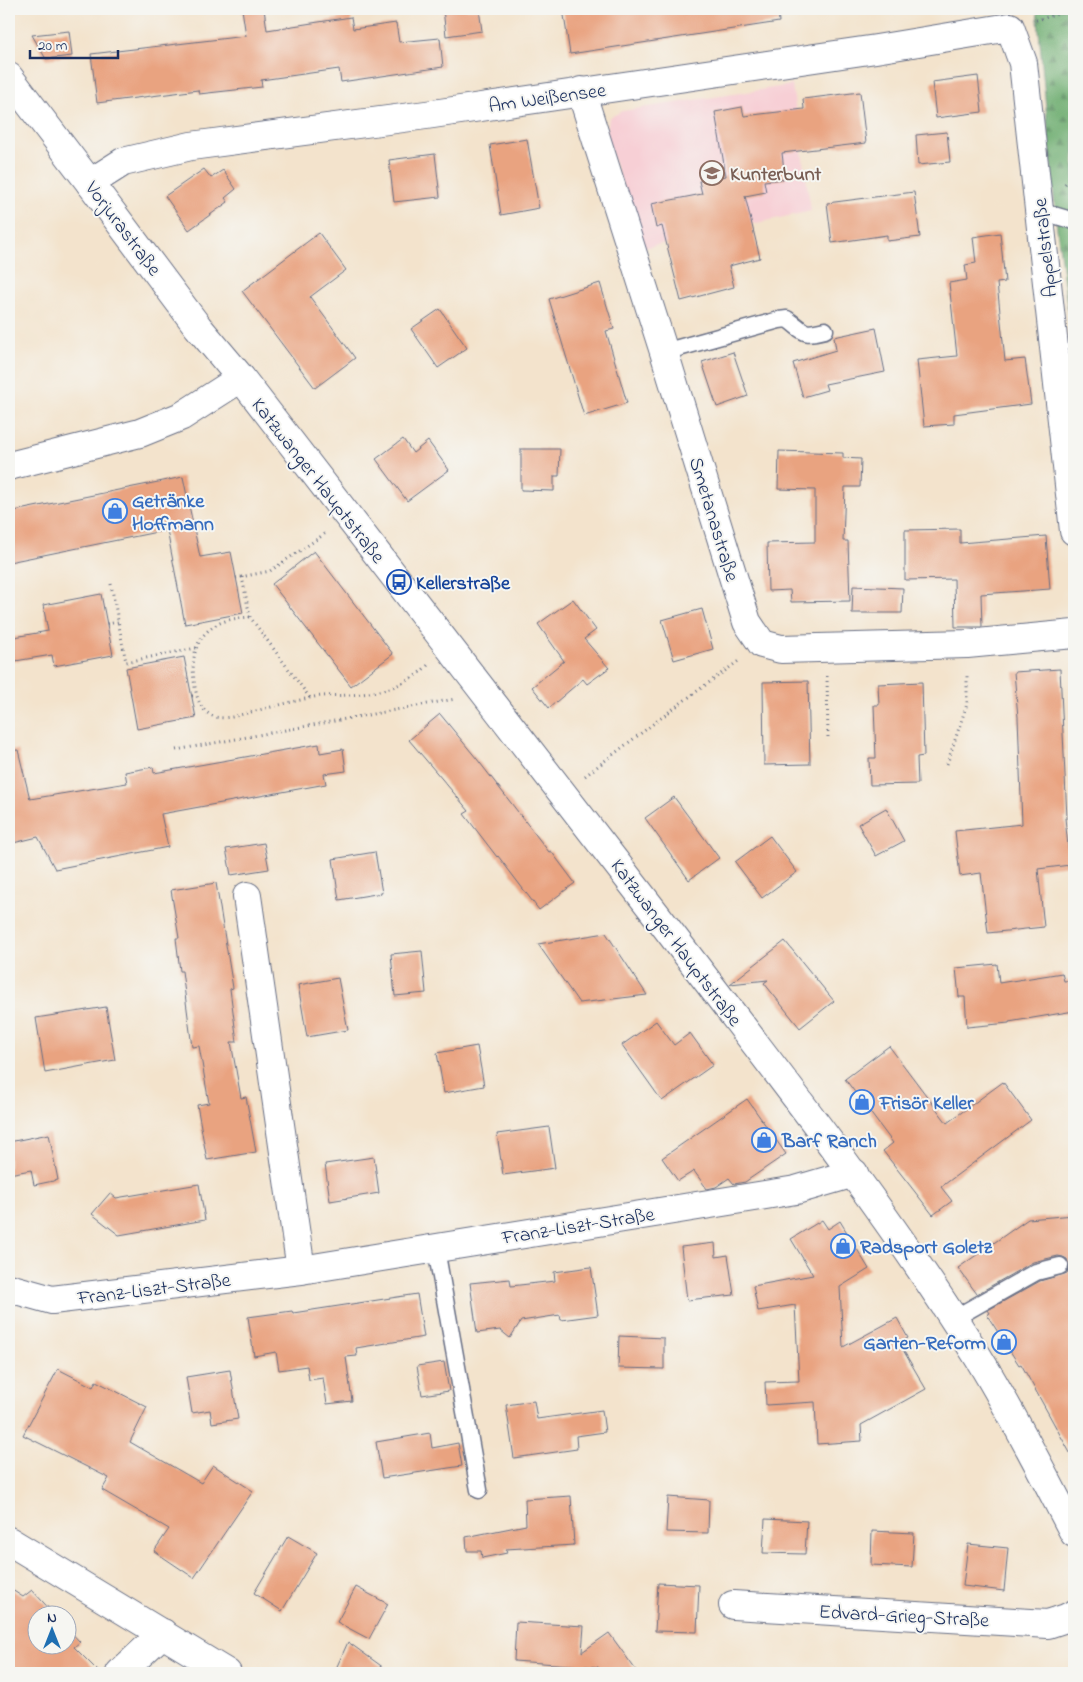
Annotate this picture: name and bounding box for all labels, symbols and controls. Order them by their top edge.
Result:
scale bar [30,28,118,60]
text: 20 m [38,35,68,57]
street label: Am Weißensee [487,77,608,122]
school or university icon: Kunterbunt [699,160,725,186]
place label: Kunterbunt [730,161,822,190]
street label: Vorjurastraße [76,175,167,283]
street label: Appelstraße [1027,197,1066,299]
street label: Katzwanger Hauptstraße [242,393,391,571]
street label: Smetanastraße [680,454,745,586]
place label: Getränke Hoffmann [132,488,214,540]
shop icon: Getränke Hoffmann [102,498,128,524]
bus stop icon: Kellerstraße [386,569,412,595]
place label: Kellerstraße [416,570,511,599]
street label: Katzwanger Hauptstraße [601,854,748,1034]
shop icon: Frisör Keller [849,1089,875,1115]
place label: Frisör Keller [879,1090,974,1119]
shop icon: Barf Ranch [751,1127,777,1153]
place label: Barf Ranch [781,1128,877,1157]
street label: Franz-Liszt-Straße [499,1201,657,1254]
shop icon: Radsport Goletz [830,1233,856,1259]
place label: Radsport Goletz [860,1234,993,1263]
street label: Franz-Liszt-Straße [75,1267,232,1314]
shop icon: Garten-Reform [991,1329,1017,1355]
place label: Garten-Reform [863,1330,986,1359]
street label: Edvard-Grieg-Straße [818,1599,990,1637]
north arrow [28,1604,78,1654]
text: N [47,1608,57,1629]

